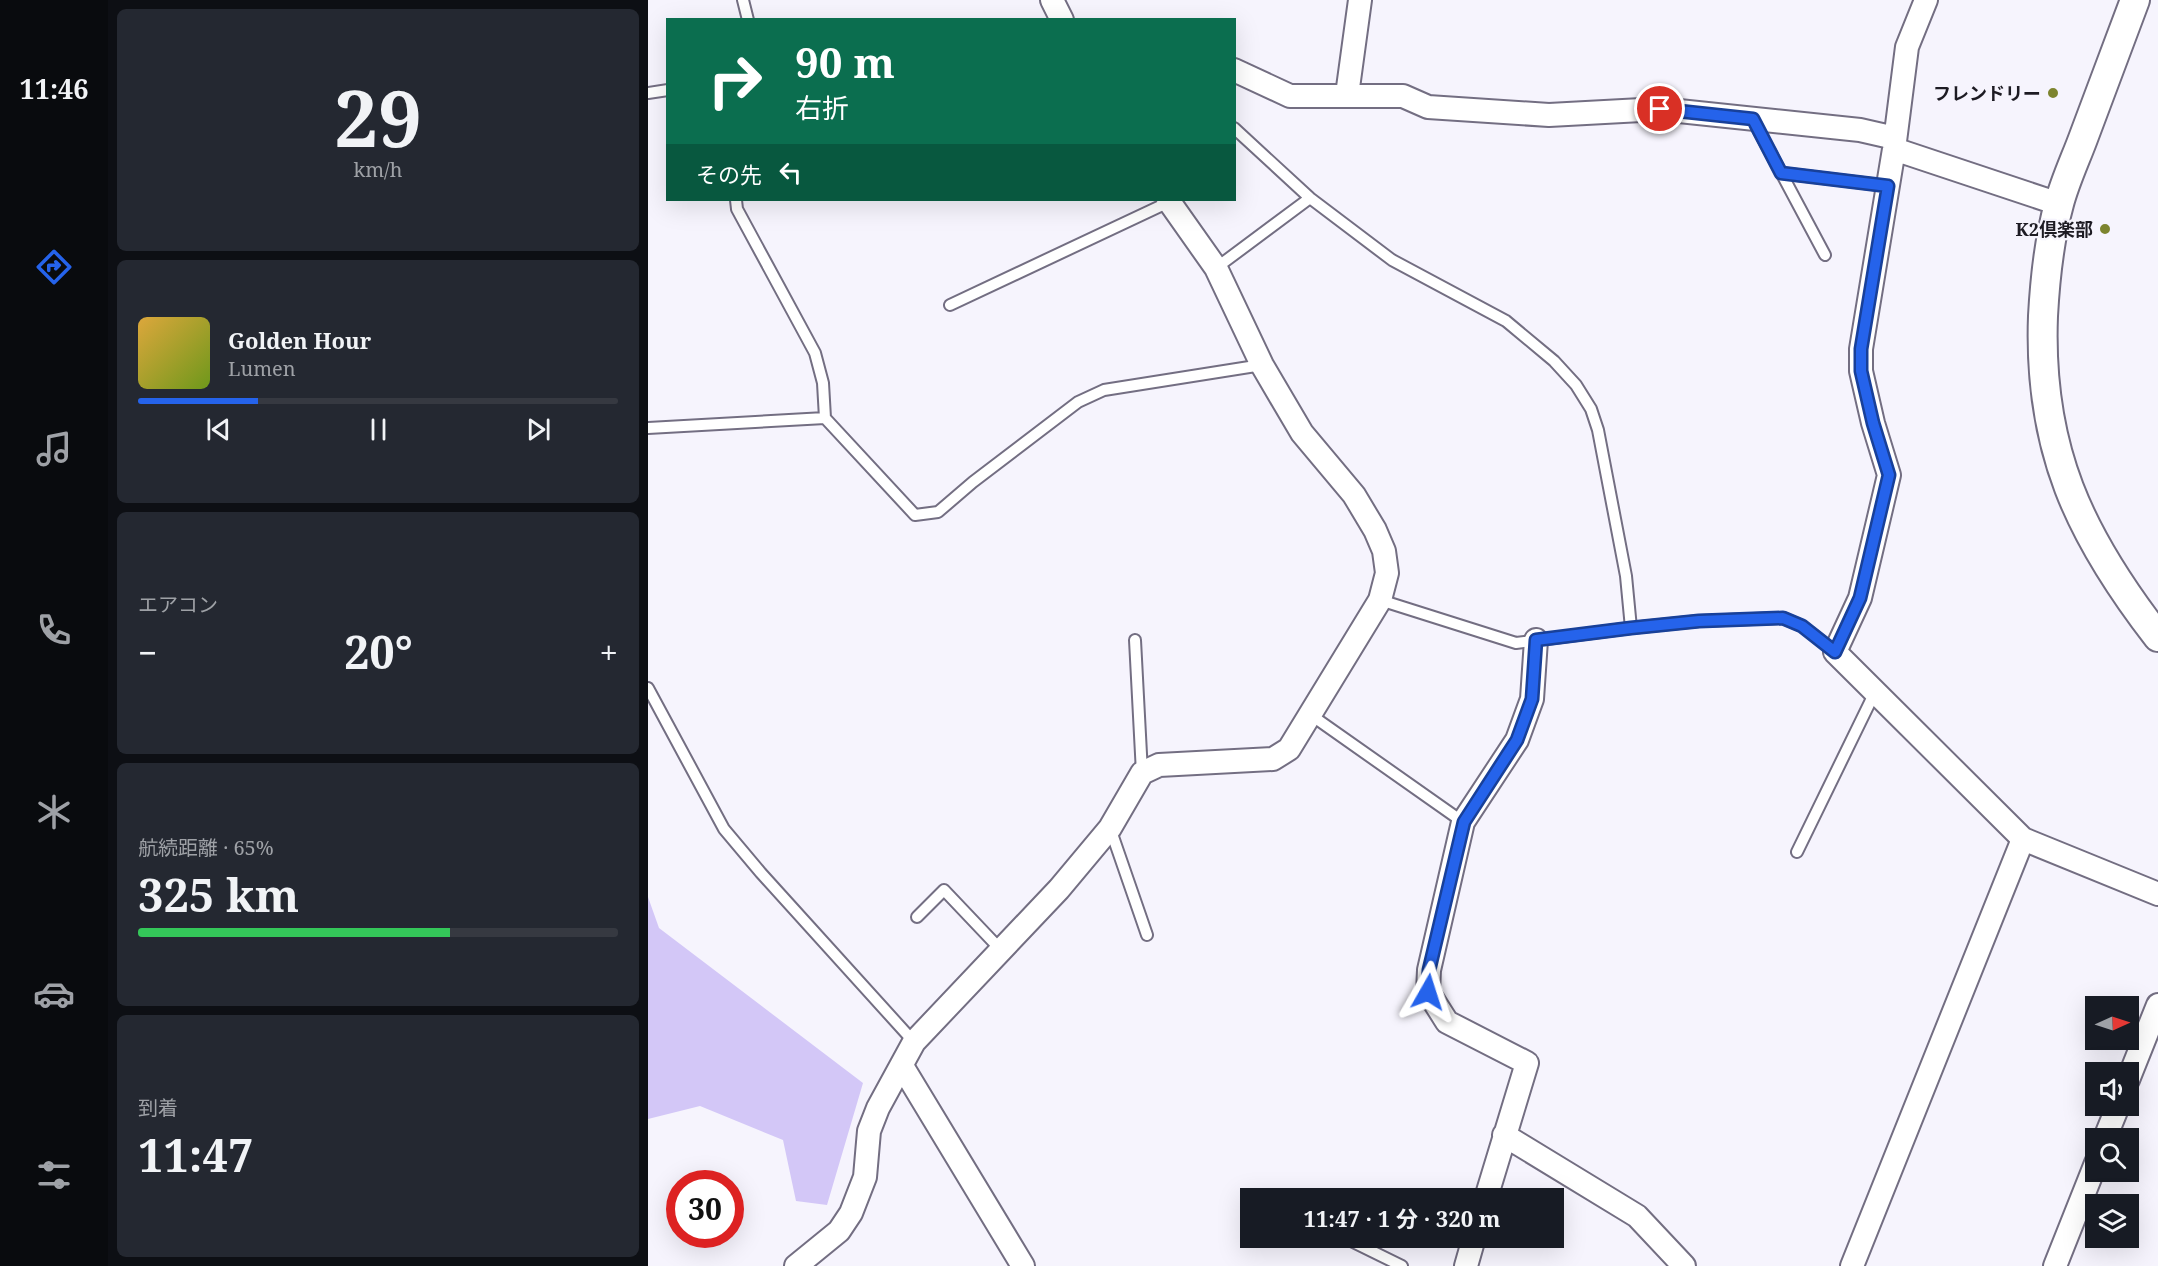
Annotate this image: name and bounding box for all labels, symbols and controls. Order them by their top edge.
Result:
text: 90 m [795,33,895,90]
icon: right [696,42,774,120]
text: 29 [334,64,422,170]
text: 11:46 [19,70,89,107]
place label: フレンドリー [1933,81,2041,105]
pin [1634,83,1685,134]
marker: フレンドリー [2046,86,2060,100]
text: 右折 [795,89,849,126]
icon: arrive [1643,92,1676,125]
text: km/h [353,156,403,183]
icon: left [774,156,807,189]
text: その先 [696,159,762,189]
place label: K2倶楽部 [2016,217,2093,241]
marker: K2倶楽部 [2098,222,2112,236]
icon: directions [33,246,75,288]
text: Golden Hour [228,325,371,355]
text: Lumen [228,355,296,382]
icon: previous [202,413,235,446]
icon: pause [362,413,395,446]
icon: next [522,413,555,446]
icon: music [33,428,75,470]
text: エアコン [138,591,218,618]
icon: phone [33,609,75,651]
text: 20° [344,621,413,682]
text: − [138,630,157,675]
text: + [600,630,618,675]
icon: climate [33,791,75,833]
text: 航続距離 · 65% [138,834,274,861]
text: 325 km [138,864,299,925]
position arrow [1396,960,1460,1024]
icon: car [33,973,75,1015]
north arrow [2085,996,2139,1050]
map controls [2085,996,2139,1248]
button: sound [2085,1062,2139,1116]
text: 到着 [138,1094,178,1121]
text: 11:47 [138,1124,253,1185]
button: search [2085,1128,2139,1182]
icon: filters [33,1154,75,1196]
speed limit sign: 30 [666,1170,744,1248]
button: layers [2085,1194,2139,1248]
text: 11:47 · 1 分 · 320 m [1303,1203,1501,1233]

